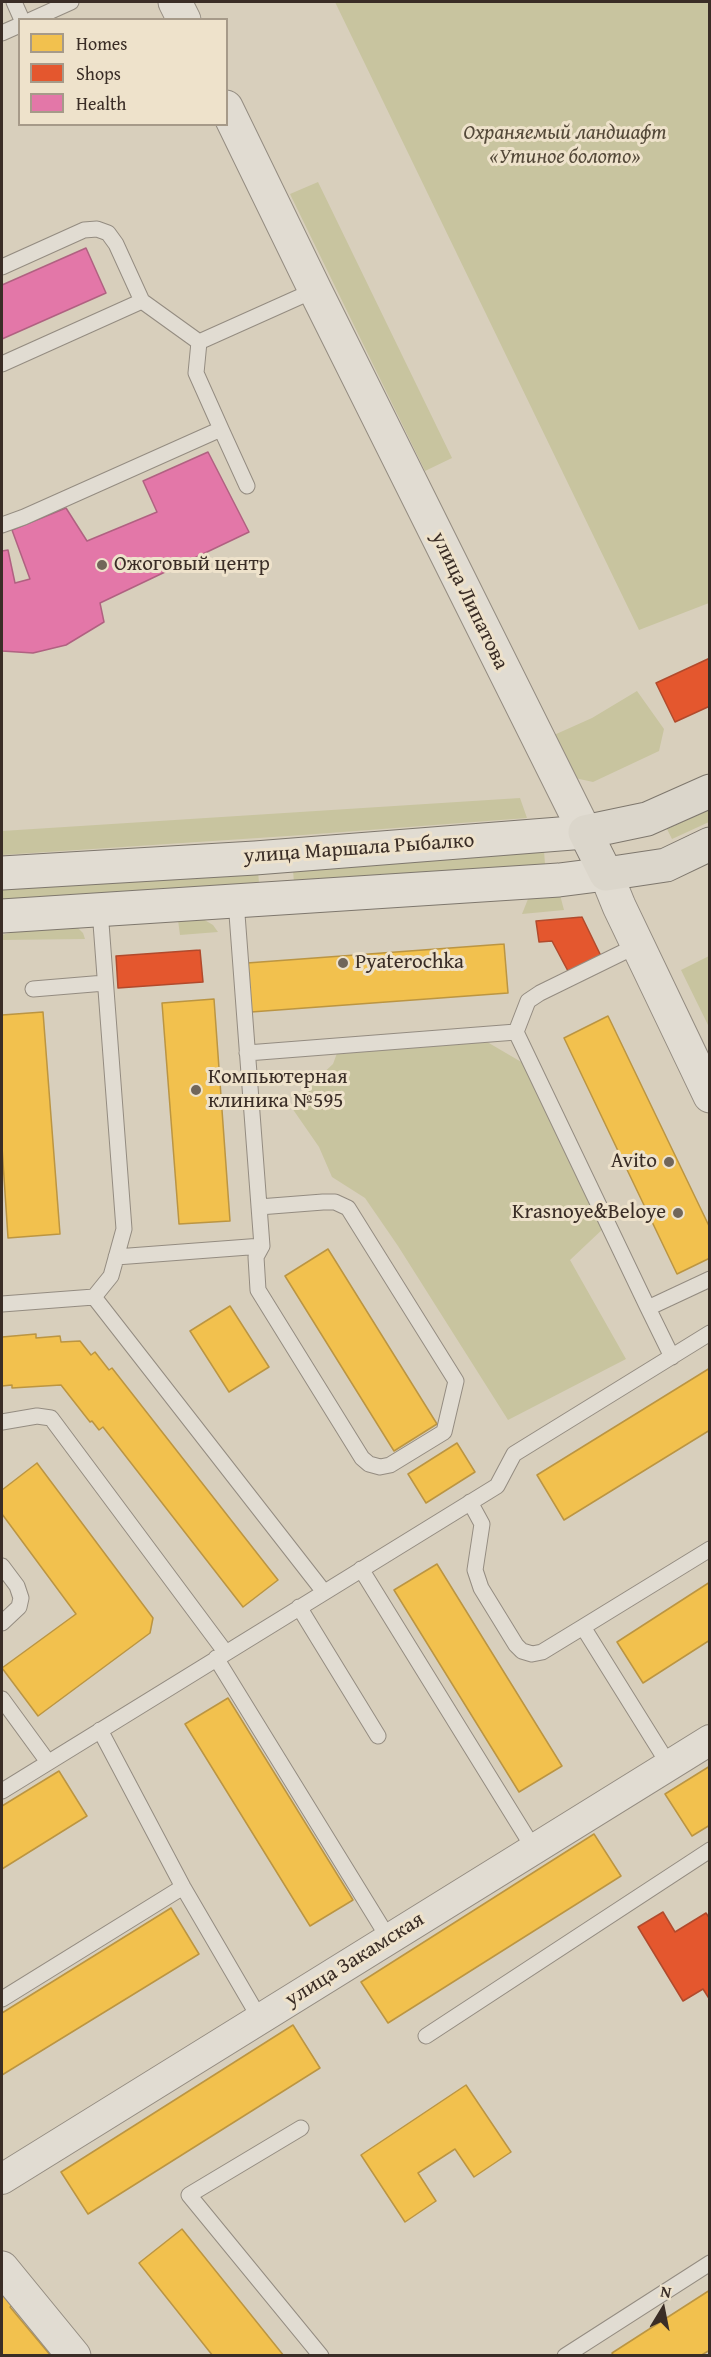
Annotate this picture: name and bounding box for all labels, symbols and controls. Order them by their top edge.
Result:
legend [18,18,228,126]
text: Homes [76,30,127,57]
text: Shops [76,60,121,87]
text: Health [76,90,126,117]
park label: Охраняемый ландшафт «Утиное болото» [463,121,667,171]
street label: улица Липатова [425,528,513,674]
place label: Ожоговый центр [114,552,270,578]
marker: Ожоговый центр [95,558,109,572]
street label: улица Маршала Рыбалко [243,828,475,870]
place label: Pyaterochka [355,950,464,976]
marker: Pyaterochka [336,956,350,970]
place label: Компьютерная клиника №595 [208,1065,348,1115]
marker: Компьютерная клиника №595 [189,1083,203,1097]
place label: Avito [611,1149,657,1175]
marker: Avito [662,1155,676,1169]
place label: Krasnoye&Beloye [512,1200,666,1226]
marker: Krasnoye&Beloye [671,1206,685,1220]
street label: улица Закамская [281,1907,429,2013]
north arrow [633,2279,693,2339]
text: N [659,2279,673,2304]

